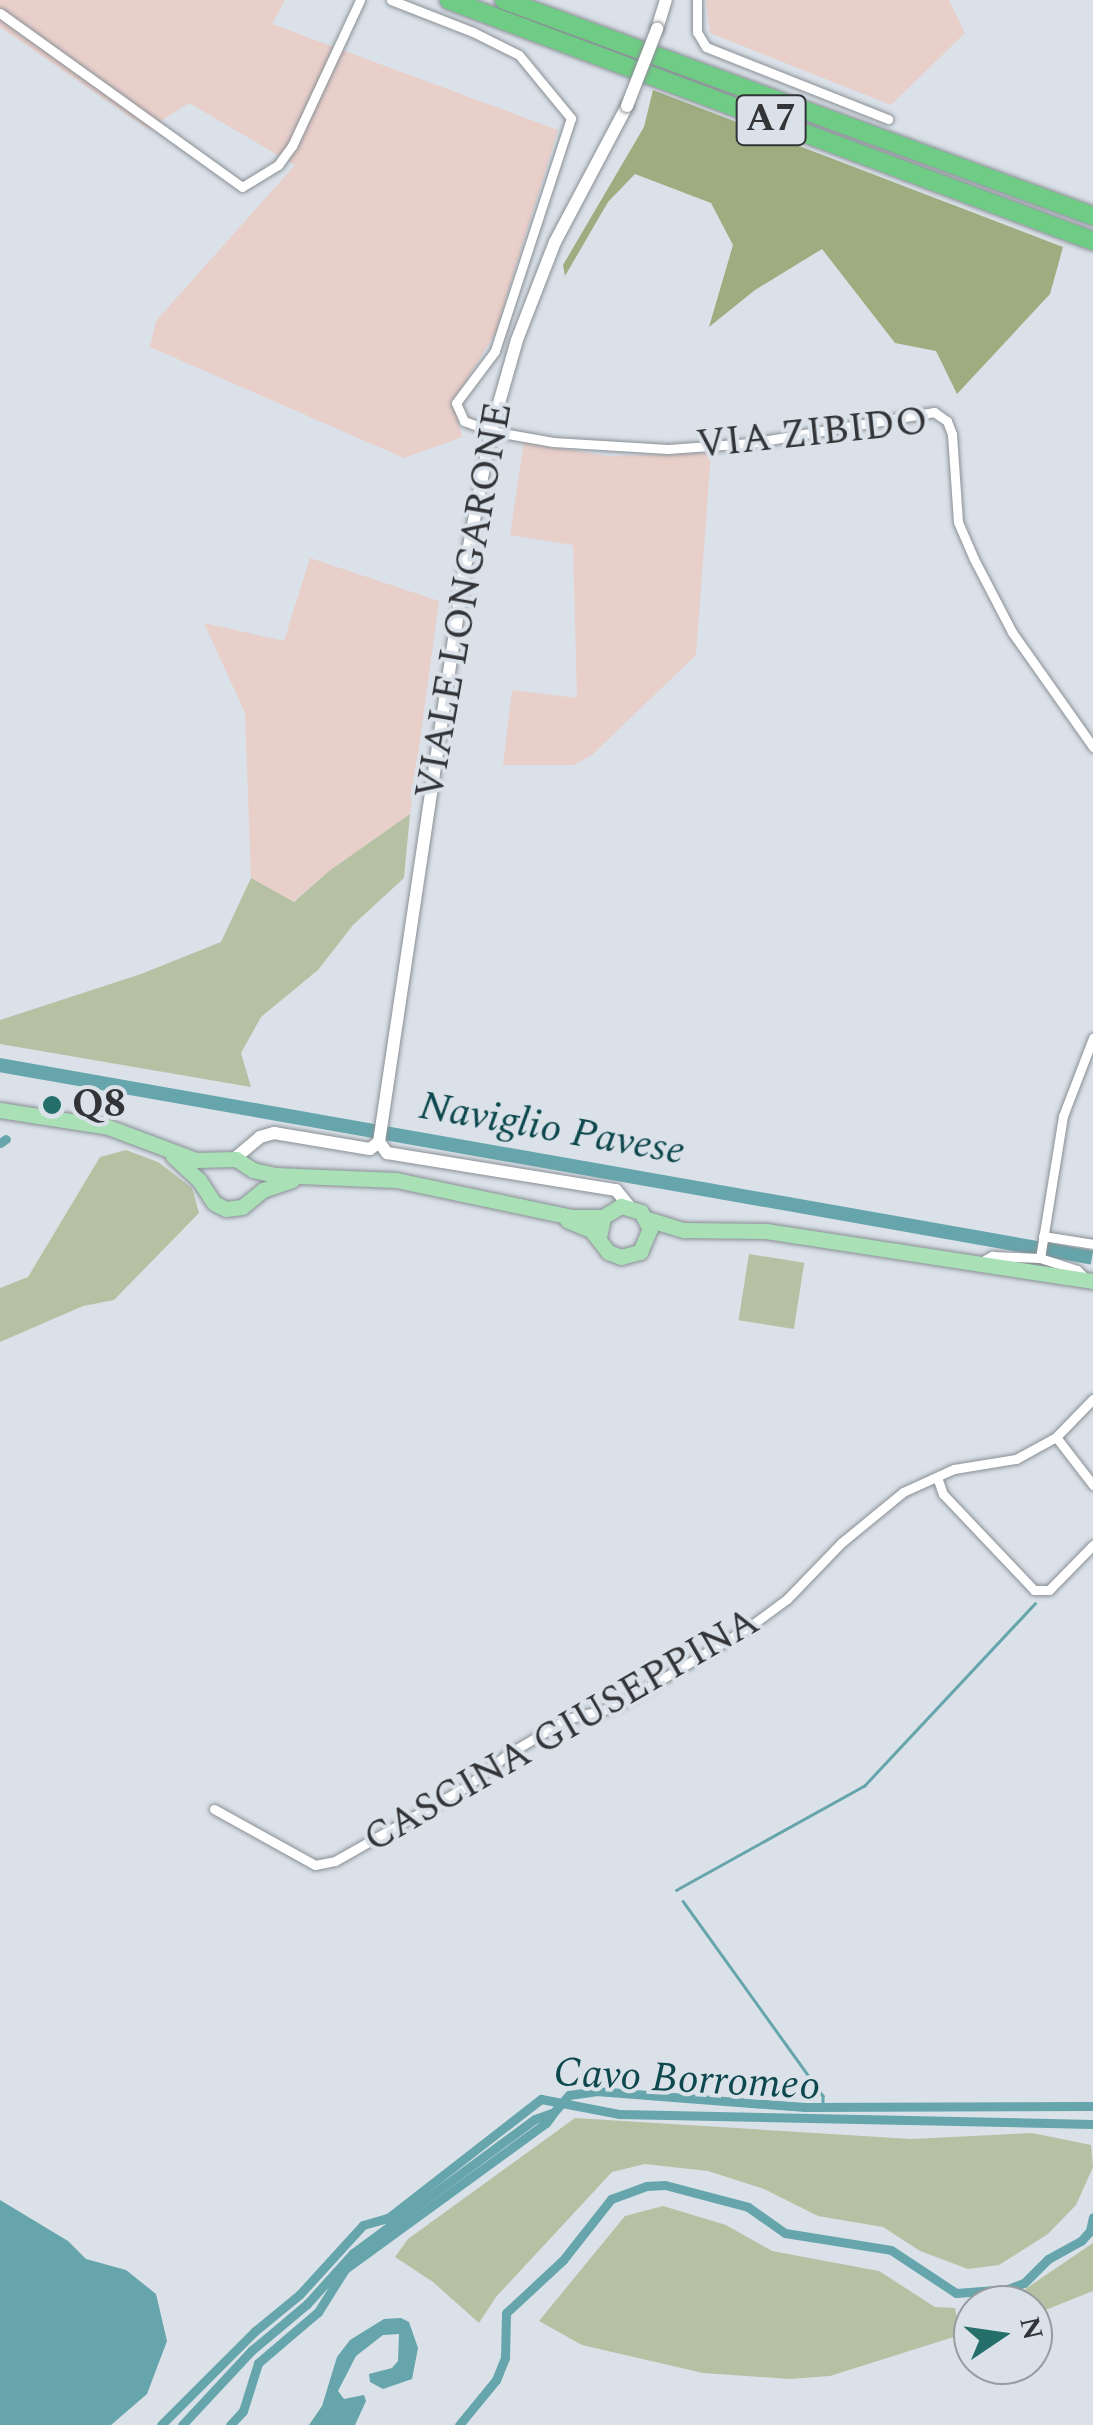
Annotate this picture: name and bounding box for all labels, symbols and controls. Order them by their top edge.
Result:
road number: A7 [734,87,808,153]
street label: VIA ZIBIDO [694,398,930,470]
street label: VIALE LONGARONE [406,399,524,803]
place label: Q8 [72,1081,126,1129]
water label: Naviglio Pavese [415,1081,689,1177]
marker: Q8 [41,1094,63,1116]
street label: CASCINA GIUSEPPINA [356,1598,768,1864]
water label: Cavo Borromeo [552,2048,822,2112]
north arrow [953,2285,1053,2385]
text: N [1007,2313,1054,2345]

